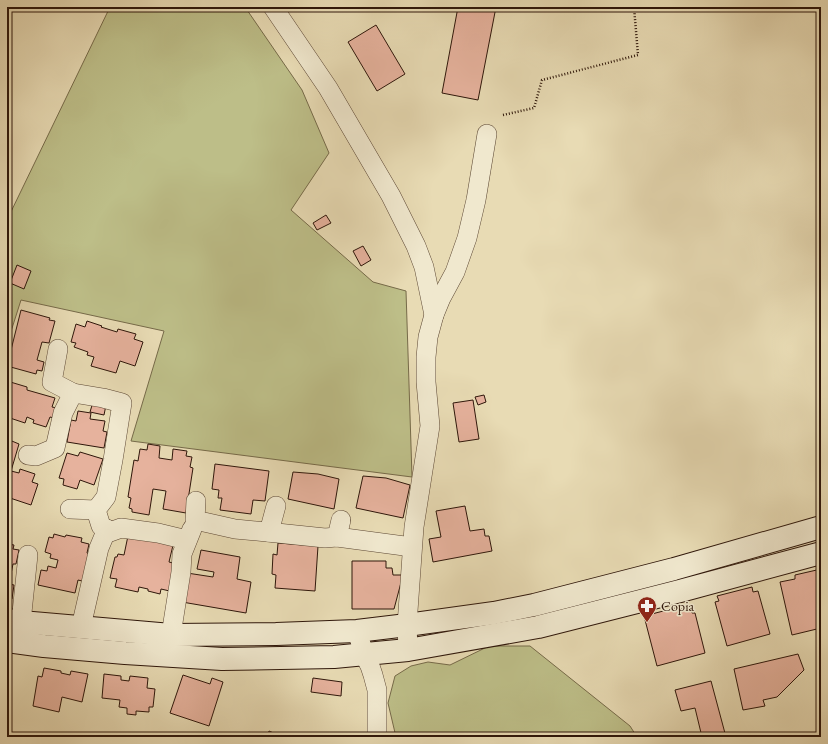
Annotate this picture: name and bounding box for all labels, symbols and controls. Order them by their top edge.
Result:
pharmacy icon: Copia [636,595,658,623]
place label: Copia [661,597,695,615]

